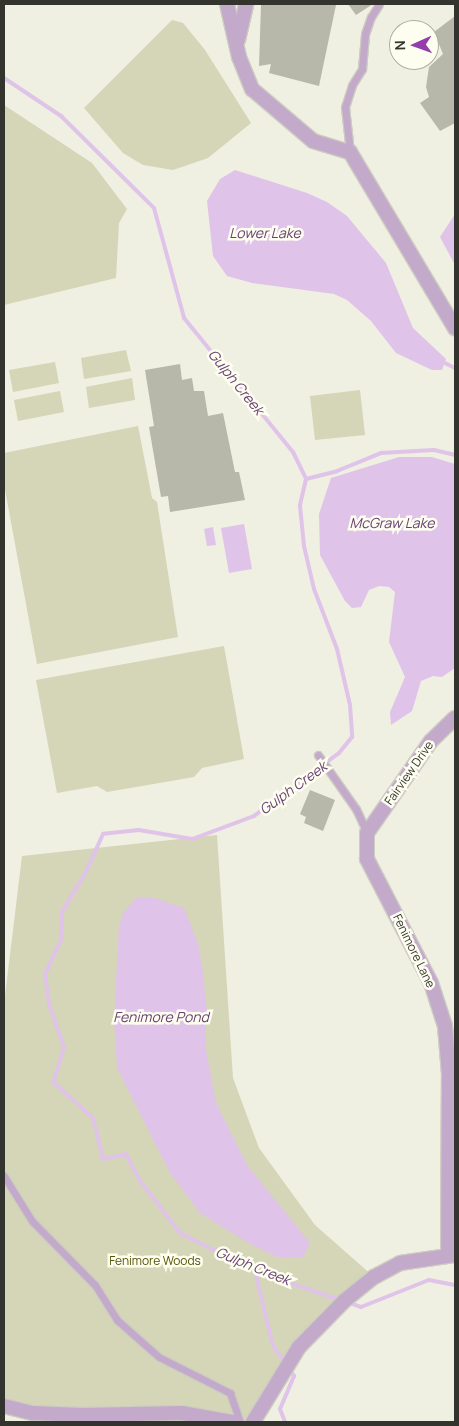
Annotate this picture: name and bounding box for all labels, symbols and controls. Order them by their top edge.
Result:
north arrow [389,20,439,70]
text: N [390,40,409,51]
water label: Lower Lake [229,225,301,241]
water label: Gulph Creek [205,346,267,418]
water label: McGraw Lake [349,515,435,531]
street label: Fairview Drive [382,738,436,808]
water label: Gulph Creek [256,758,330,818]
street label: Fenimore Lane [390,912,438,990]
water label: Fenimore Pond [113,1009,209,1025]
water label: Gulph Creek [213,1243,293,1289]
park label: Fenimore Woods [109,1254,201,1268]

